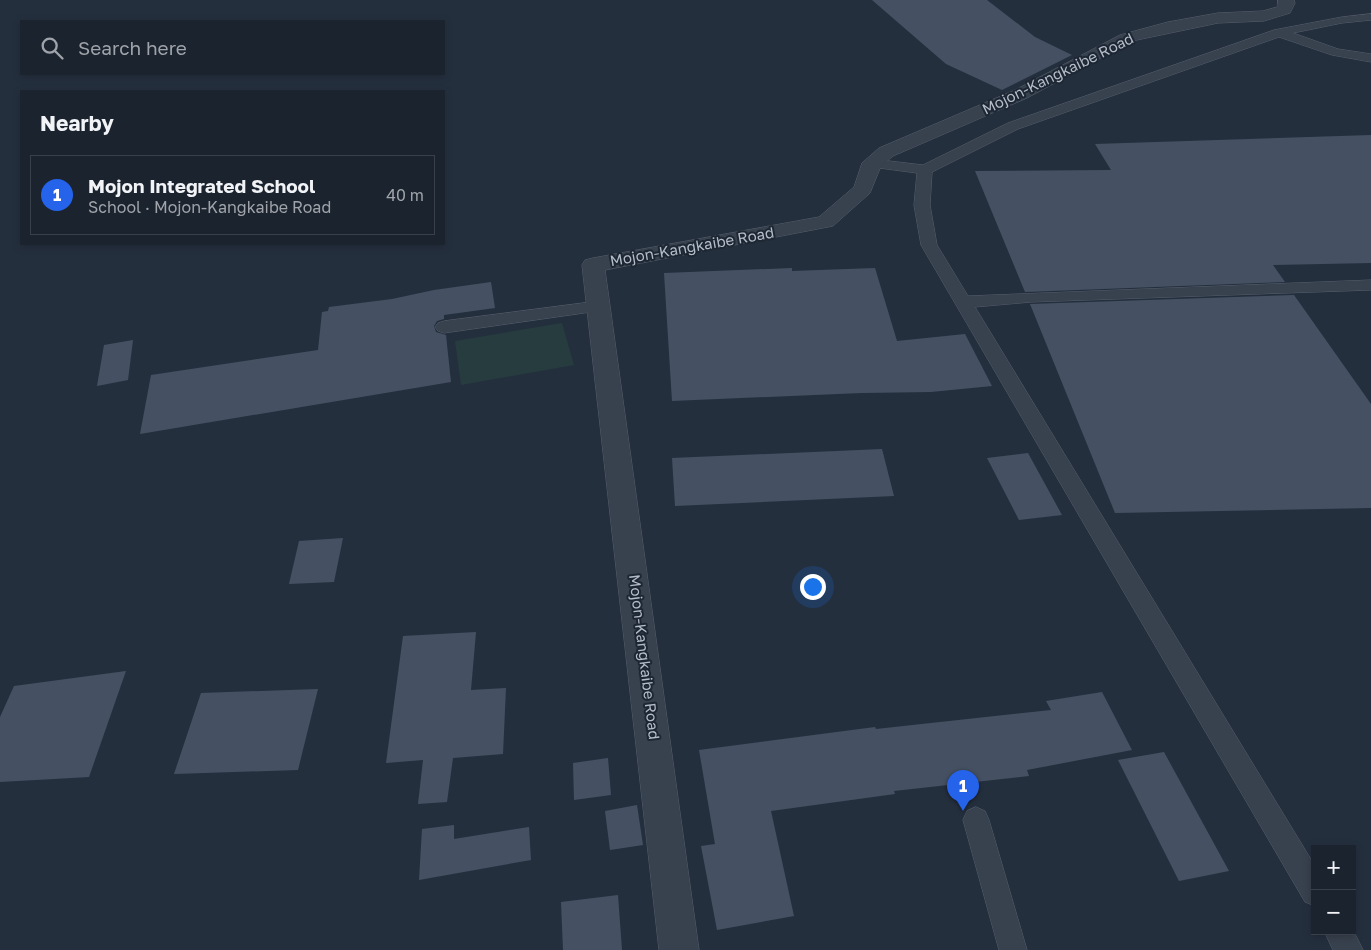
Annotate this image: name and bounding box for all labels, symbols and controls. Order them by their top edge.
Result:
search box [20,20,445,75]
street label: Mojon-Kangkaibe Road [979,29,1136,118]
icon: search [38,34,66,62]
text: Search here [78,36,187,59]
text: Nearby [40,110,114,136]
text: Mojon Integrated School [88,174,315,197]
text: 1 [53,185,61,205]
text: 40 m [386,185,424,205]
text: School · Mojon-Kangkaibe Road [88,197,331,217]
street label: Mojon-Kangkaibe Road [608,223,775,269]
street label: Mojon-Kangkaibe Road [626,573,664,740]
your location [800,574,826,600]
pin: 1 [947,770,979,811]
map controls [1311,845,1356,935]
button: + [1311,845,1356,890]
button: − [1311,890,1356,935]

